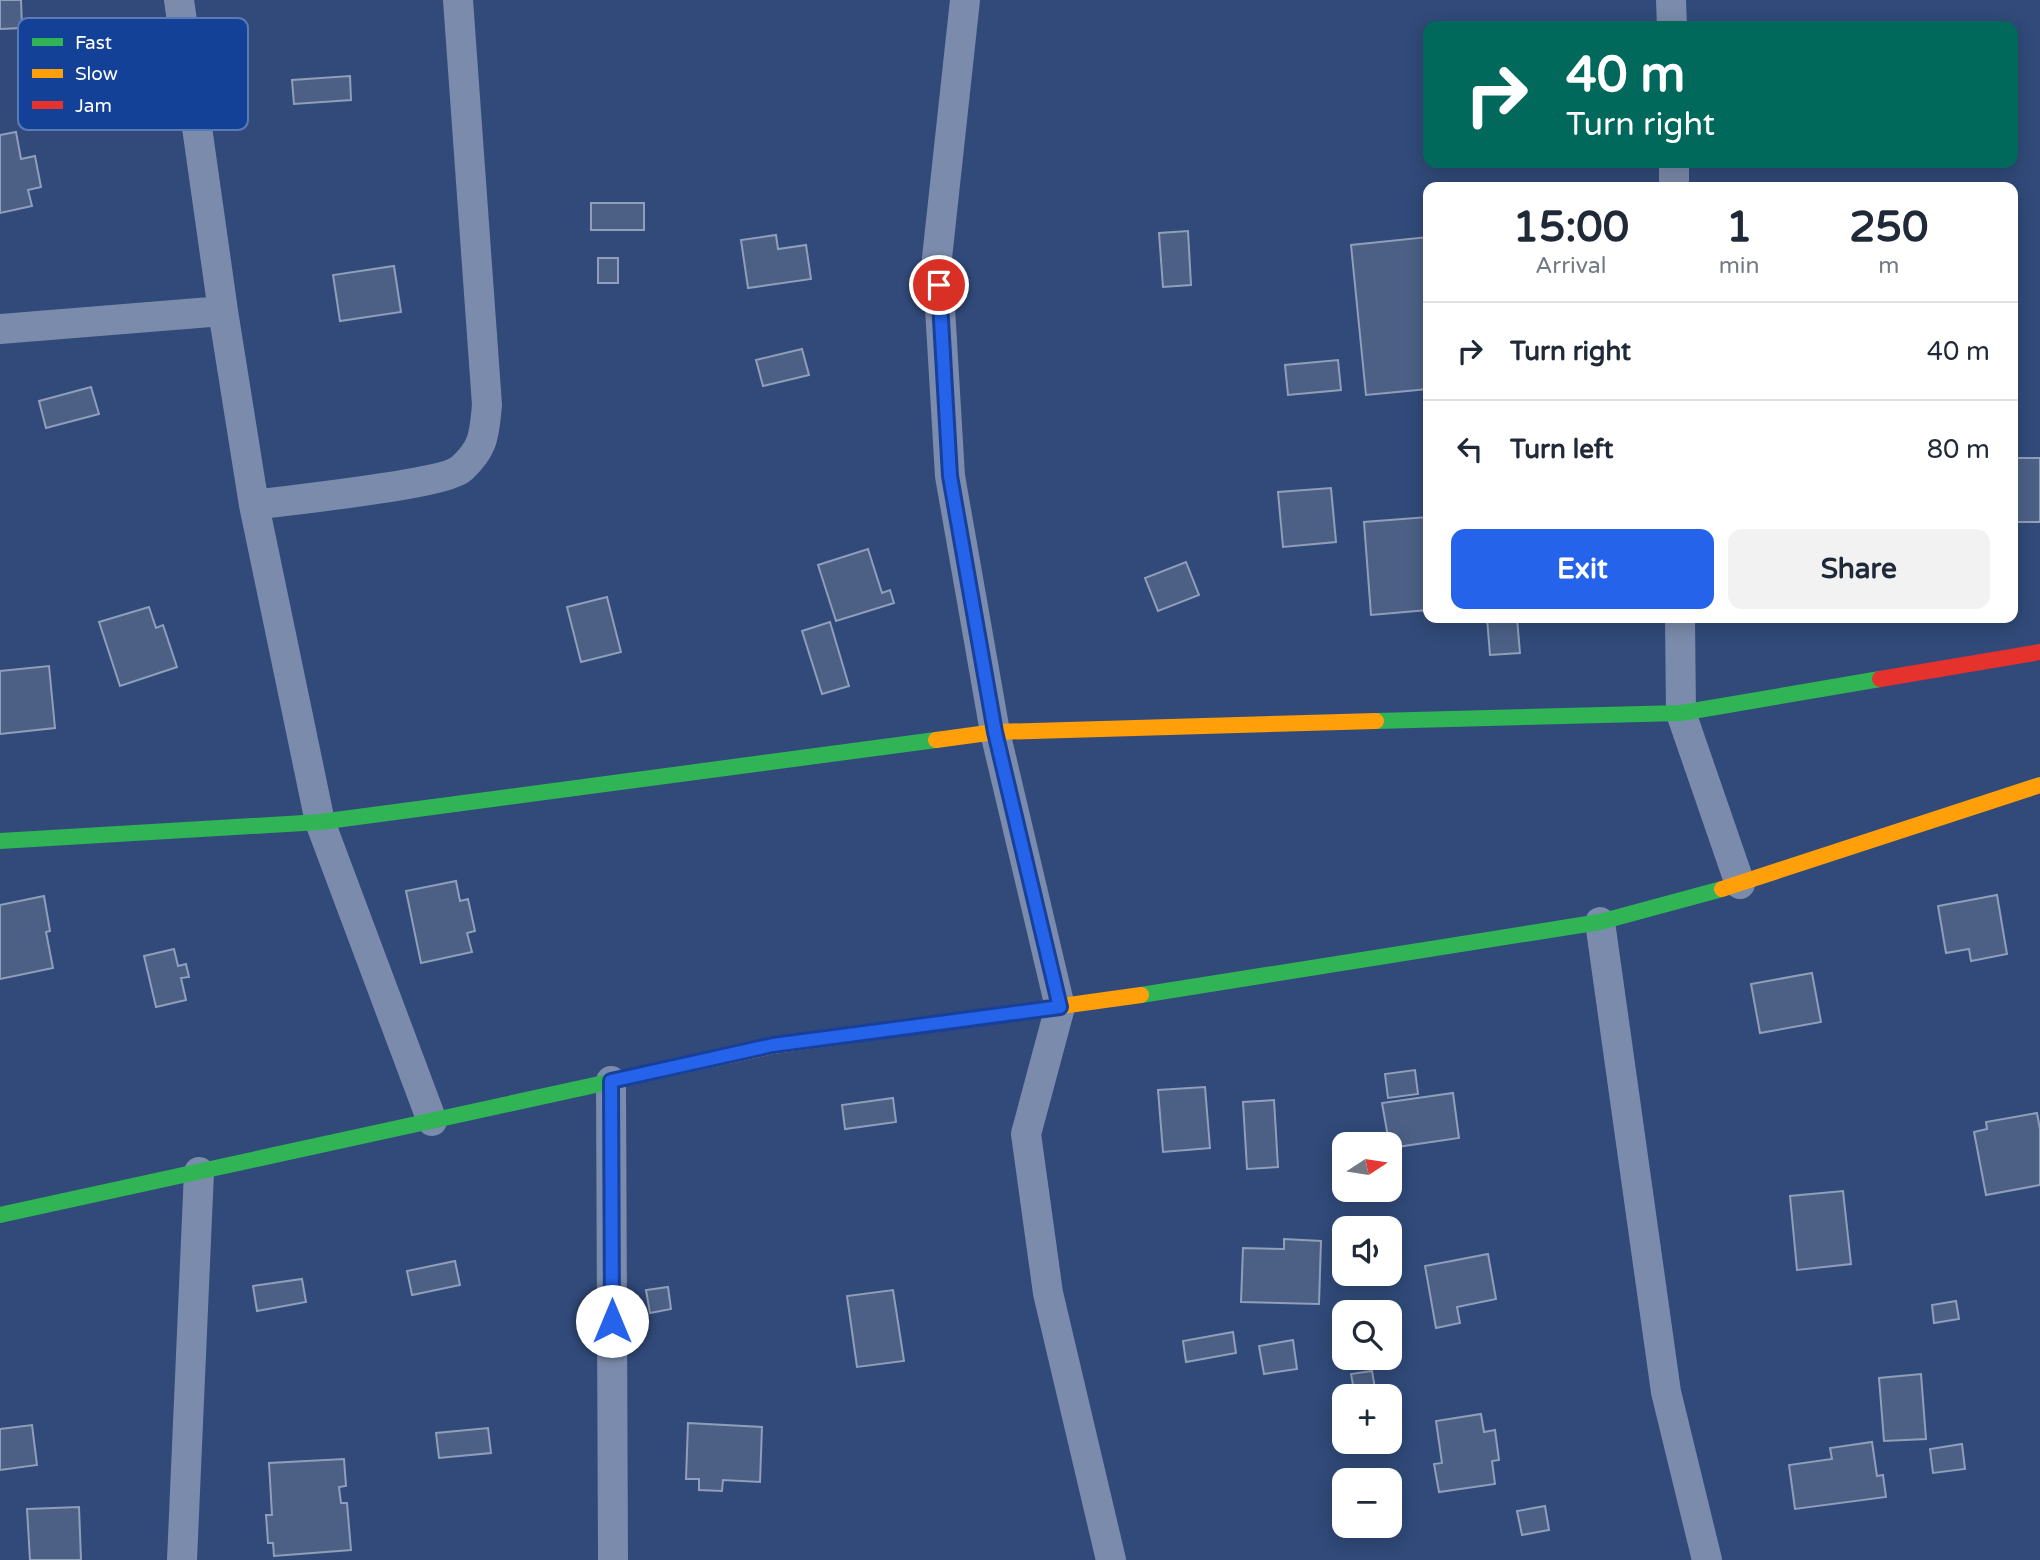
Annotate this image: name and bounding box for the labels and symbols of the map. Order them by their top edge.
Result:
legend [18,18,248,130]
text: Fast [75,32,112,54]
text: Slow [75,63,118,85]
text: Jam [75,95,112,117]
pin [909,255,969,315]
north arrow [1332,1132,1402,1202]
position arrow [575,1284,649,1358]

